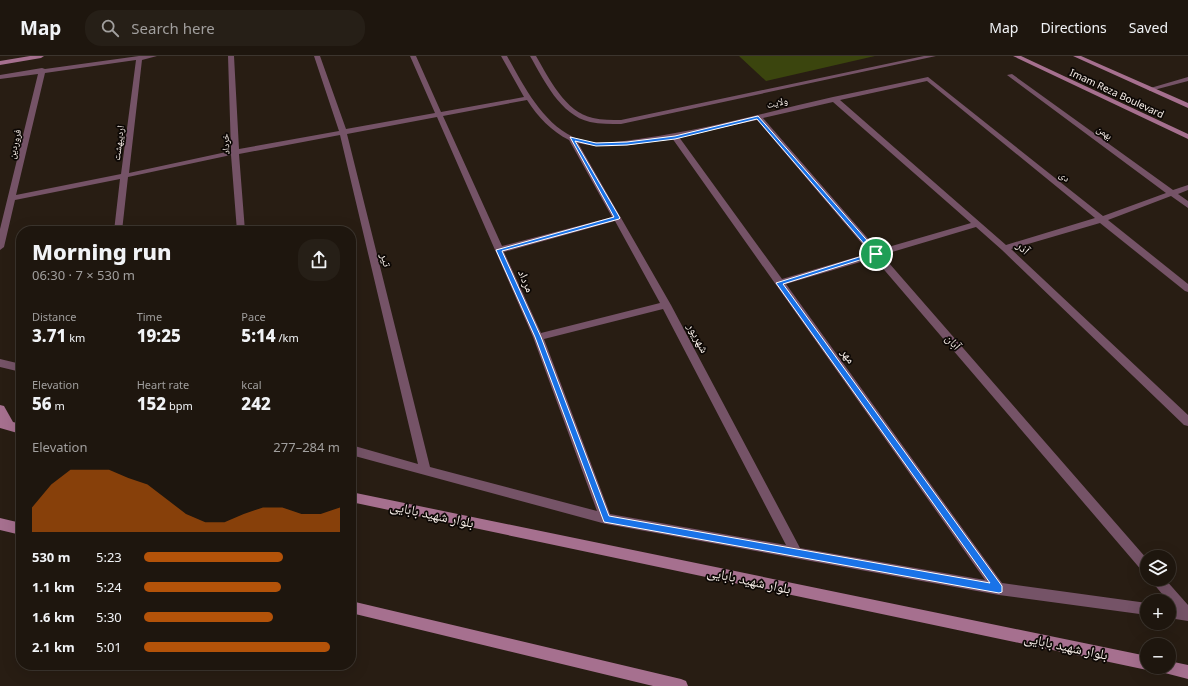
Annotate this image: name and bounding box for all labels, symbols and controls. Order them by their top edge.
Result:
search box [85,10,365,46]
text: Map [20,15,61,41]
icon: search [99,17,121,39]
text: Search here [131,18,215,38]
text: Map [989,18,1018,37]
text: Directions [1040,18,1107,37]
text: Saved [1129,18,1168,37]
street label: Imam Reza Boulevard [1068,65,1166,121]
street label: ولایت [765,93,789,111]
street label: بهمن [1094,121,1116,143]
street label: اردیبهشت [109,125,127,161]
street label: فروردین [4,128,24,160]
street label: خرداد [217,132,233,155]
street label: دی [1057,167,1073,185]
text: Morning run [32,236,172,266]
pin [859,237,893,271]
street label: آذر [1012,237,1034,259]
button: share [298,239,340,281]
icon: arrive [865,243,887,265]
street label: تیر [376,250,396,269]
text: 06:30 · 7 × 530 m [32,266,135,284]
street label: مرداد [514,267,539,295]
text: Distance [32,309,77,324]
text: Time [137,309,162,324]
text: Pace [241,309,266,324]
street label: شهریور [683,319,713,356]
text: 3.71 [32,324,66,347]
text: 19:25 [137,324,181,347]
text: 5:14 [241,324,276,347]
text: km [66,330,85,345]
text: /km [276,330,299,345]
street label: آبان [942,330,966,354]
street label: مهر [837,344,860,367]
text: Elevation [32,377,79,392]
text: Heart rate [137,377,189,392]
text: kcal [241,377,262,392]
text: 56 [32,392,52,415]
text: 152 [137,392,166,415]
text: 242 [241,392,271,415]
text: m [52,398,65,413]
text: bpm [166,398,193,413]
text: Elevation [32,438,88,456]
text: 277–284 m [273,438,340,456]
street label: بلوار شهید بابایی [388,495,476,532]
text: 530 m [32,548,70,566]
text: 5:23 [96,548,122,566]
map controls [1140,550,1176,674]
button: layers [1140,550,1176,586]
street label: بلوار شهید بابایی [705,561,793,598]
text: 1.1 km [32,578,75,596]
text: 5:24 [96,578,122,596]
button: + [1140,594,1176,630]
text: 1.6 km [32,608,75,626]
text: 5:30 [96,608,122,626]
street label: بلوار شهید بابایی [1022,627,1110,664]
text: 2.1 km [32,638,75,656]
text: 5:01 [96,638,122,656]
button: − [1140,638,1176,674]

